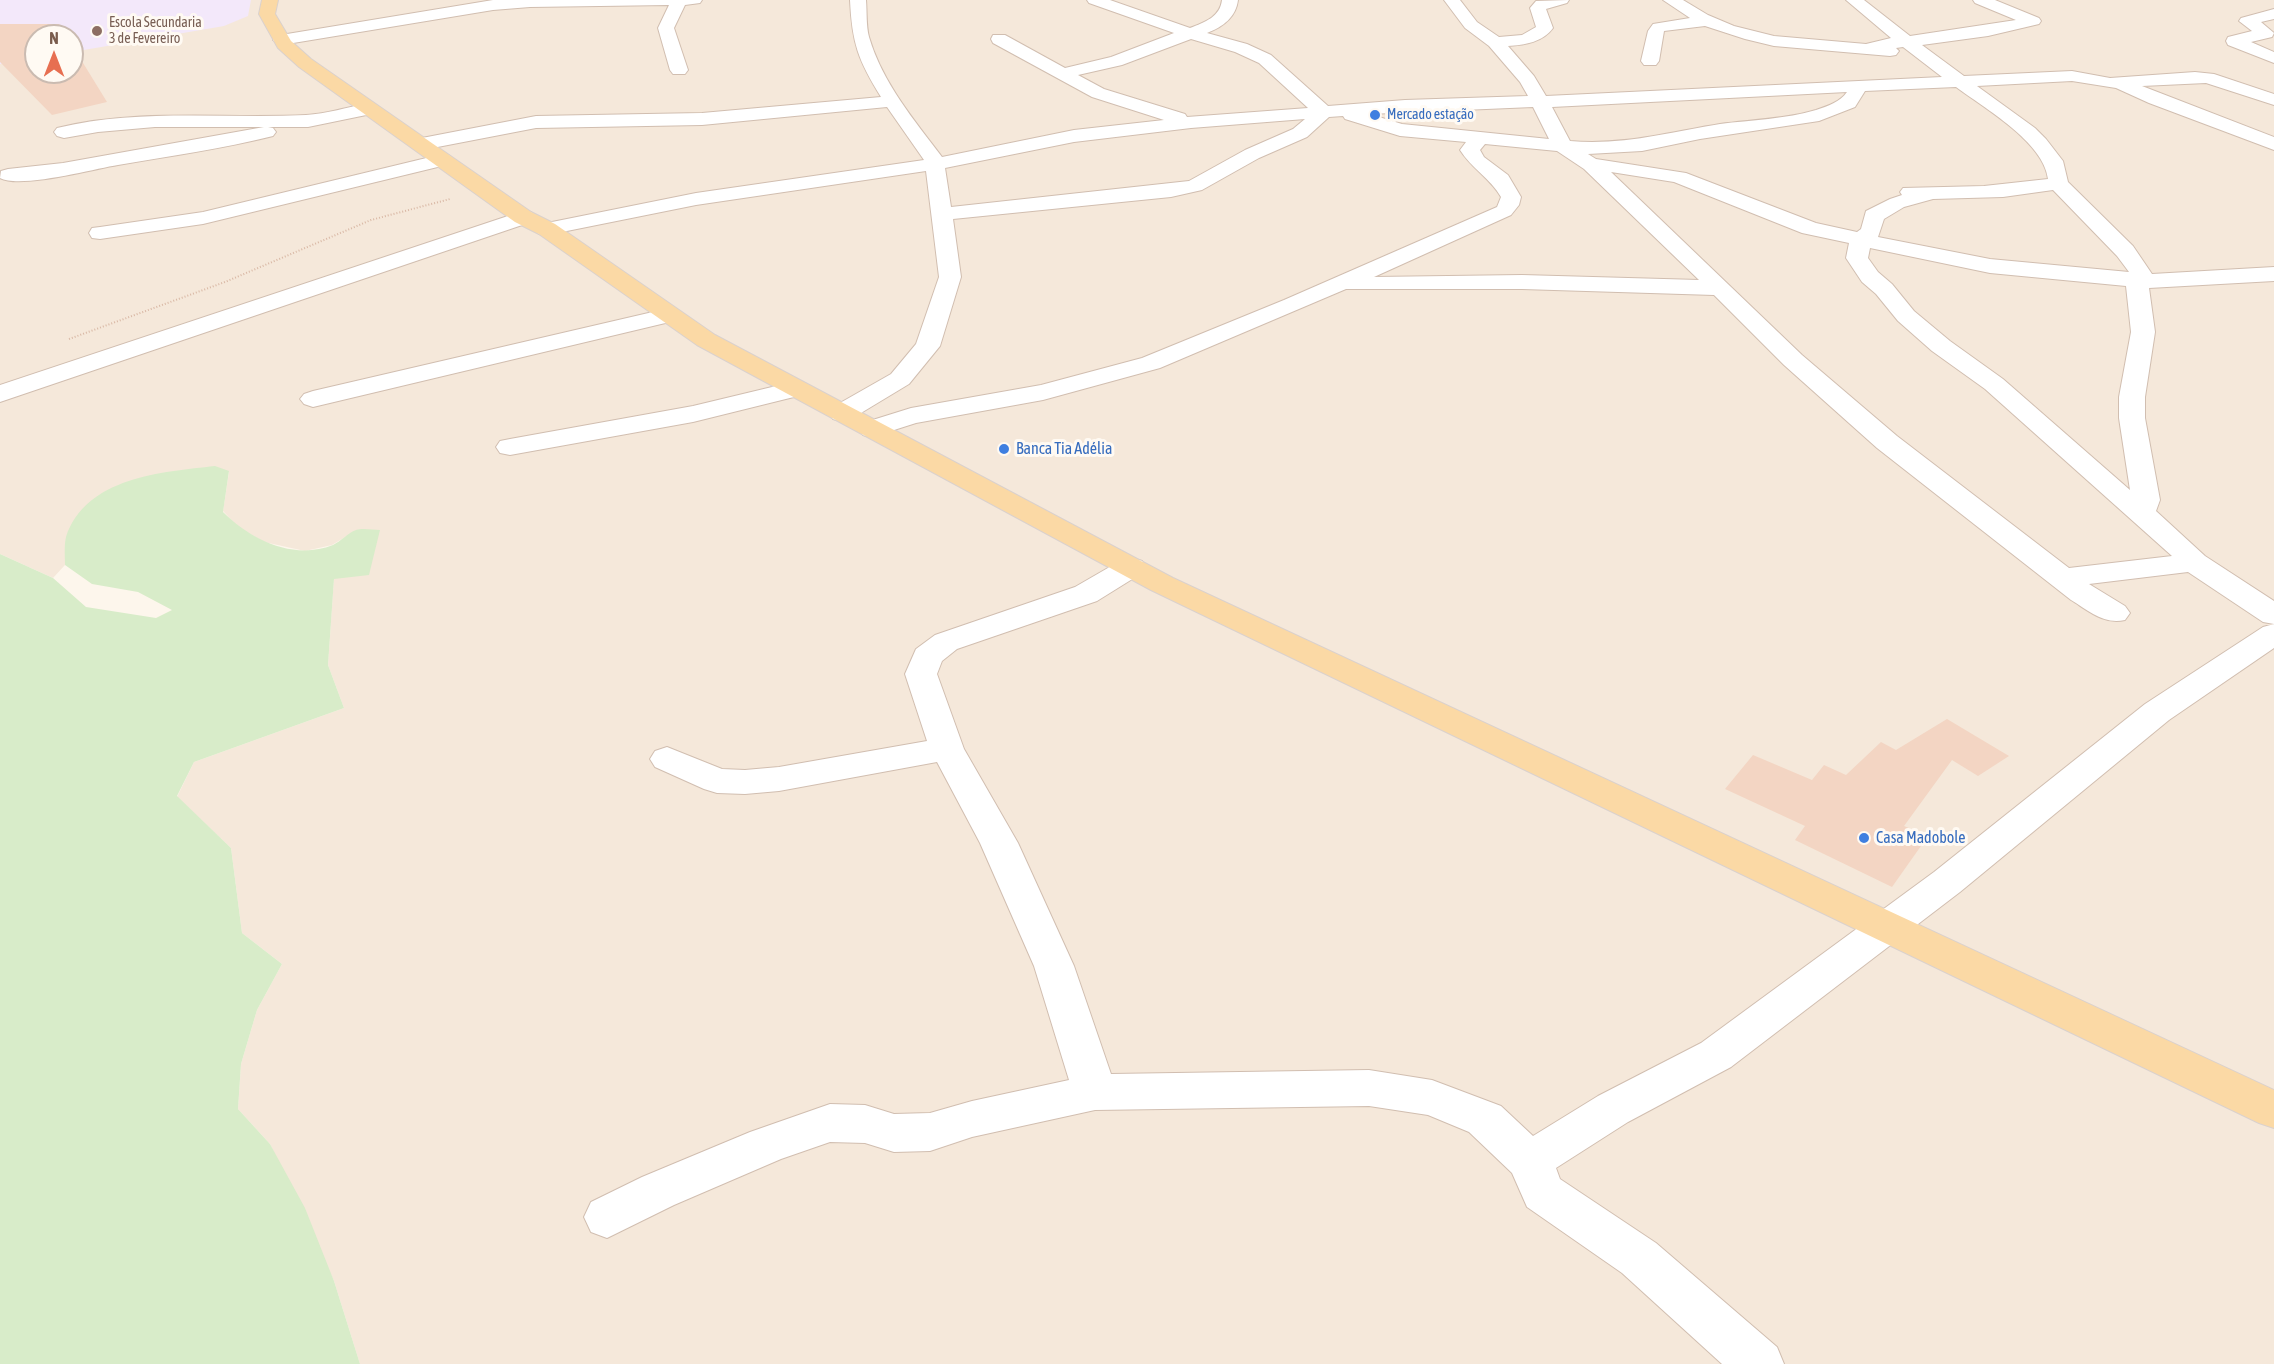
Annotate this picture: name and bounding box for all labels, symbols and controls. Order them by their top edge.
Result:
place label: Escola Secundaria 3 de Fevereiro [109,15,202,48]
north arrow [24,24,84,84]
marker: Escola Secundaria 3 de Fevereiro [90,24,104,38]
text: N [49,29,59,47]
place label: Mercado estação [1387,107,1474,123]
marker: Mercado estação [1368,108,1382,122]
place label: Banca Tia Adélia [1016,439,1112,459]
marker: Banca Tia Adélia [997,442,1011,456]
place label: Casa Madobole [1876,828,1966,848]
marker: Casa Madobole [1857,831,1871,845]

